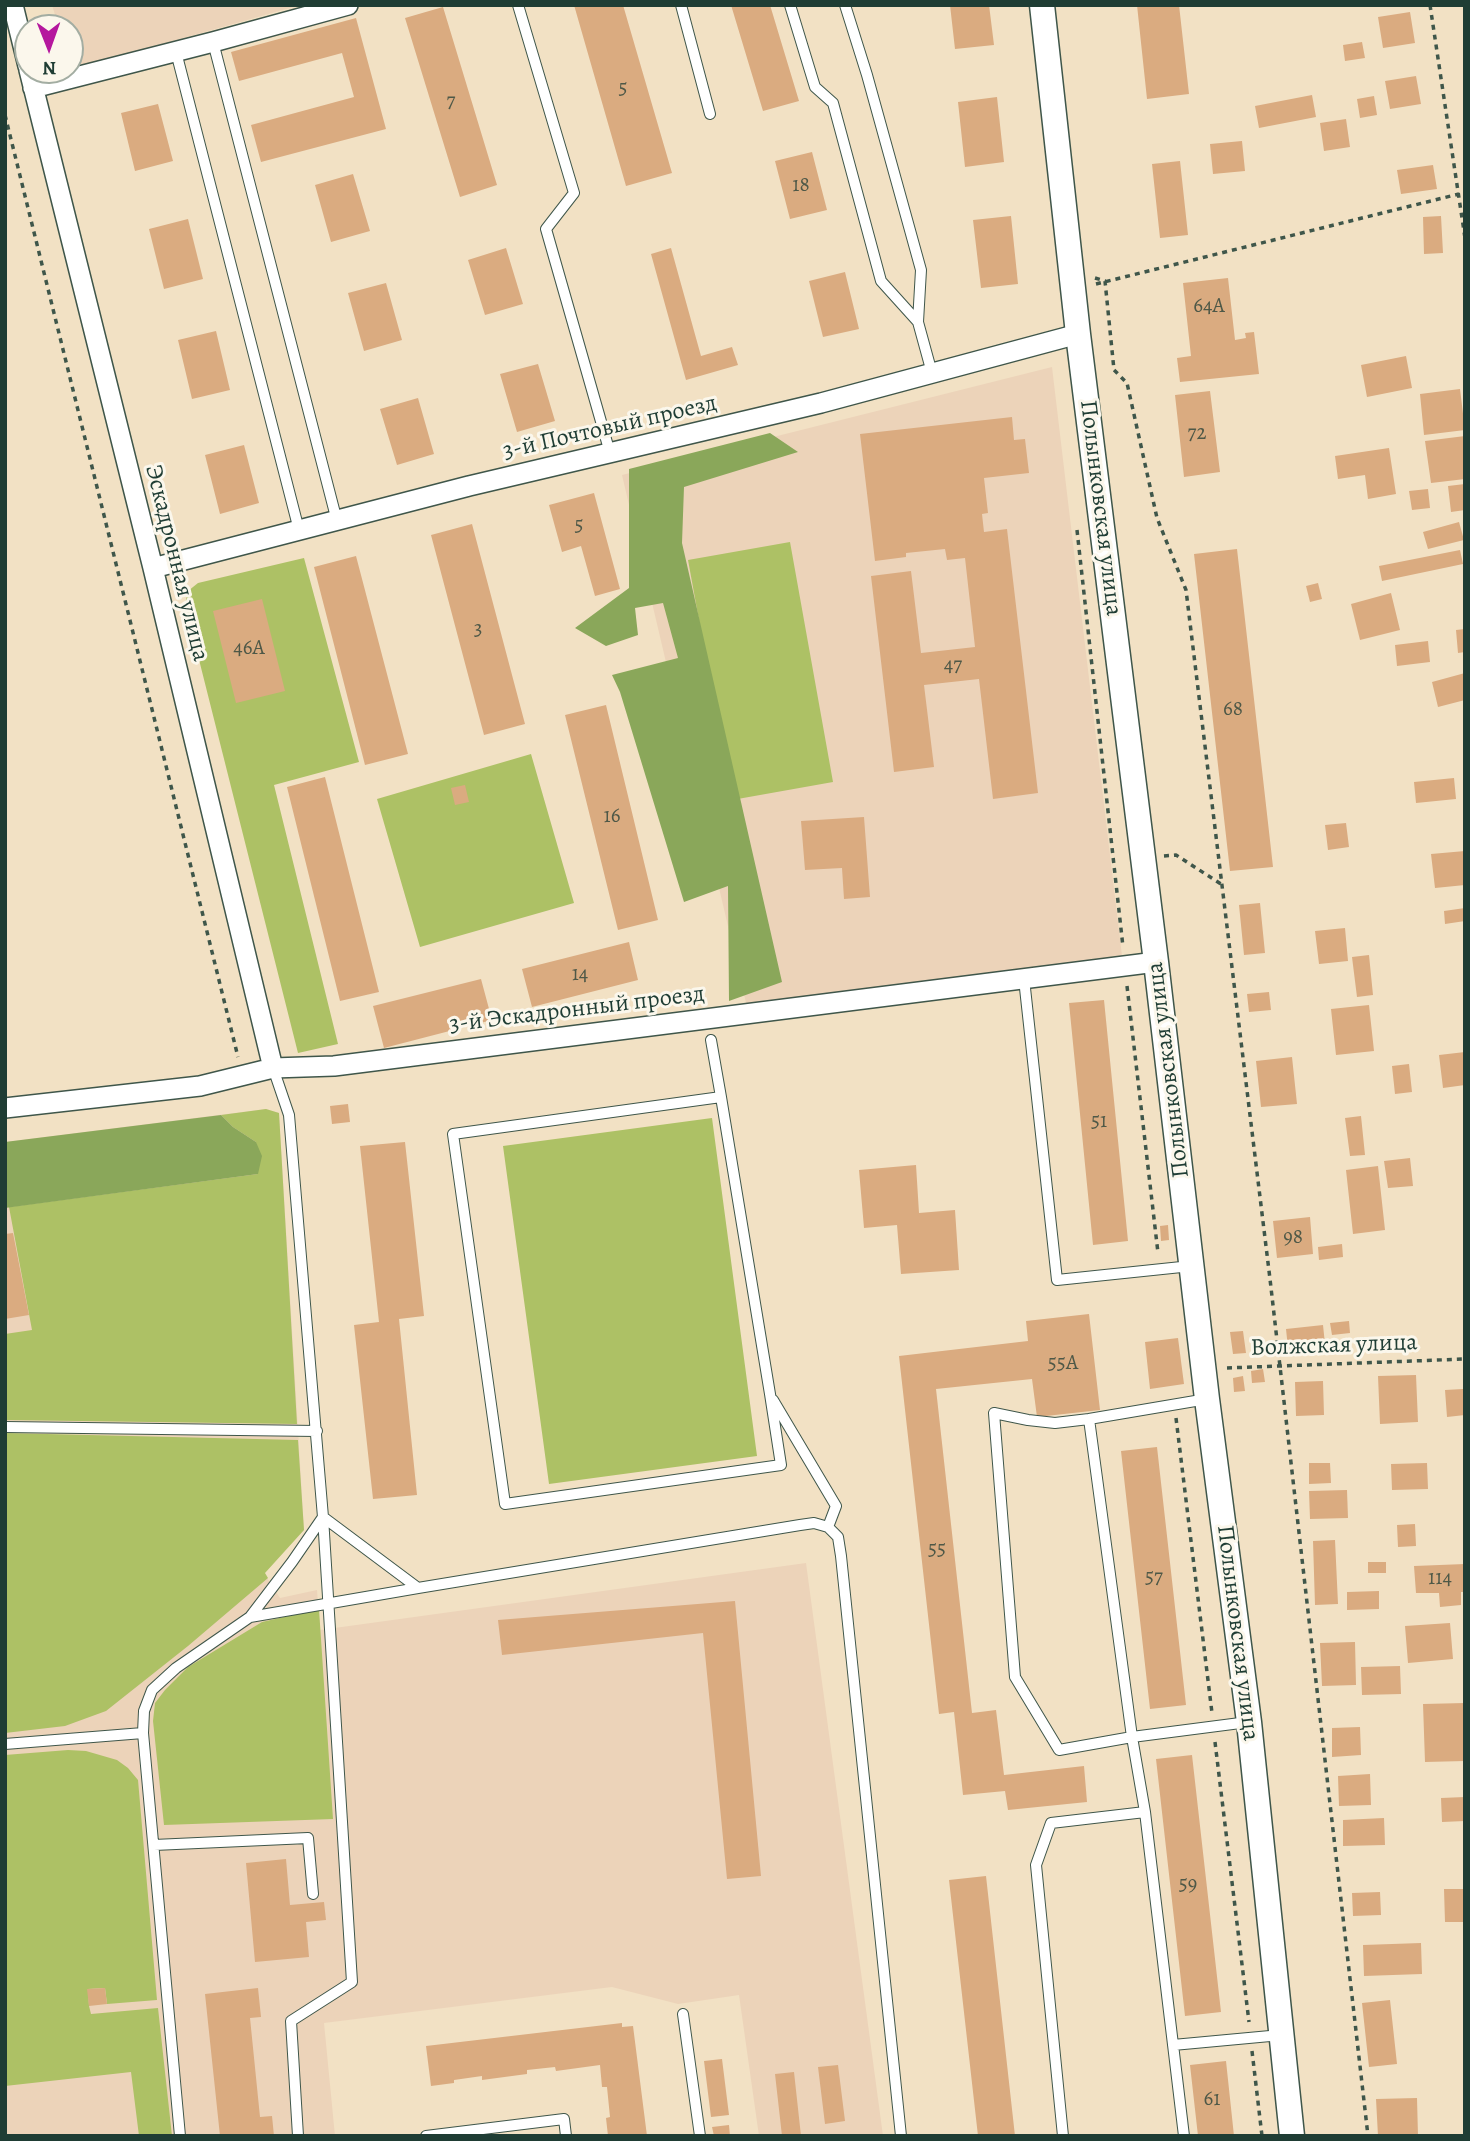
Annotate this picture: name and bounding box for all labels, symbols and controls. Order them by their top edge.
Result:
north arrow [14,14,84,84]
text: N [42,55,56,81]
house number: 5 [618,76,628,102]
house number: 7 [447,89,455,115]
house number: 18 [792,173,810,199]
house number: 64А [1193,294,1225,320]
street label: 3-й Почтовый проезд [500,389,720,467]
street label: Полынковская улица [1072,398,1128,618]
house number: 72 [1188,421,1206,447]
street label: Эскадронная улица [138,462,214,664]
house number: 5 [574,513,584,539]
house number: 3 [474,617,482,643]
house number: 46А [233,636,265,662]
house number: 47 [944,653,962,679]
house number: 68 [1223,697,1243,723]
house number: 16 [604,804,620,830]
street label: Полынковская улица [1141,960,1197,1180]
house number: 14 [572,962,588,988]
street label: 3-й Эскадронный проезд [448,980,706,1040]
house number: 51 [1091,1109,1107,1135]
house number: 98 [1283,1225,1303,1251]
street label: Волжская улица [1250,1329,1418,1363]
house number: 55А [1048,1351,1078,1377]
street label: Полынковская улица [1209,1523,1265,1743]
house number: 55 [928,1537,946,1563]
house number: 57 [1145,1565,1163,1591]
house number: 114 [1428,1566,1452,1592]
house number: 59 [1179,1872,1197,1898]
house number: 61 [1204,2087,1220,2113]

